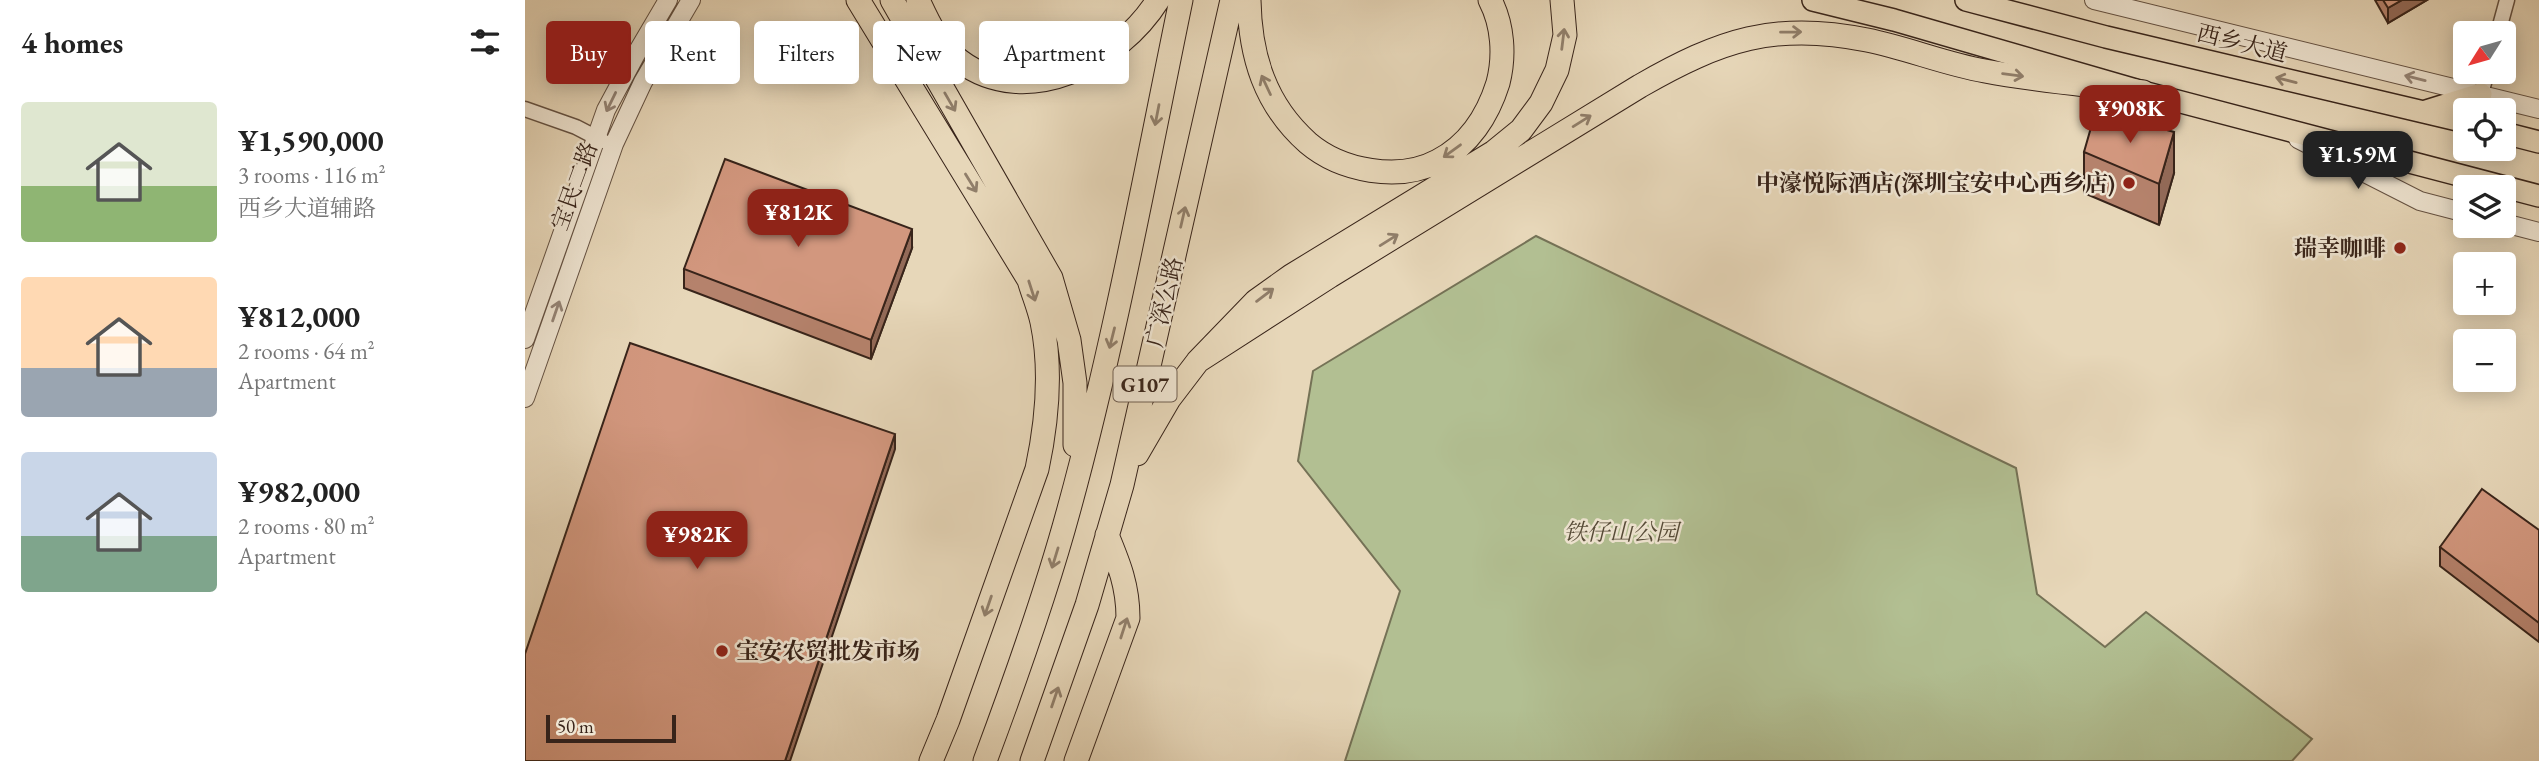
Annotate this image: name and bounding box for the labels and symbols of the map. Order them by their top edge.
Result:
street label: 西乡大道 [2194,17,2290,69]
north arrow [2453,21,2517,84]
one-way arrow [1779,26,1802,39]
one-way arrow [1556,28,1569,51]
one-way arrow [2002,69,2024,82]
one-way arrow [2404,71,2427,84]
one-way arrow [2275,73,2298,86]
one-way arrow [1258,75,1272,96]
pin: ¥908K [2081,86,2179,145]
one-way arrow [603,91,617,112]
one-way arrow [943,91,957,111]
one-way arrow [1150,103,1164,126]
one-way arrow [1572,114,1592,128]
pin: ¥1.59M [2301,132,2415,191]
street label: 宝民二路 [544,138,604,234]
one-way arrow [1443,144,1462,158]
place label: 中濠悦际酒店(深圳宝安中心西乡店) [1756,168,2115,198]
one-way arrow [964,173,978,193]
marker: 中濠悦际酒店(深圳宝安中心西乡店) [2121,175,2137,191]
pin: ¥812K [749,190,847,249]
one-way arrow [1176,206,1190,229]
one-way arrow [1378,233,1398,247]
place label: 瑞幸咖啡 [2294,233,2386,263]
marker: 瑞幸咖啡 [2392,240,2408,256]
street label: 广深公路 [1139,254,1189,350]
one-way arrow [1027,280,1039,302]
one-way arrow [1255,288,1273,303]
one-way arrow [551,300,563,322]
one-way arrow [1105,326,1118,349]
road number: G107 [1113,366,1177,402]
pin: ¥982K [648,512,746,571]
park label: 铁仔山公园 [1564,517,1683,547]
one-way arrow [1047,547,1060,569]
one-way arrow [981,594,993,616]
one-way arrow [1119,617,1131,639]
place label: 宝安农贸批发市场 [736,636,920,666]
marker: 宝安农贸批发市场 [714,643,730,659]
one-way arrow [1050,686,1062,708]
scale bar [546,712,675,744]

